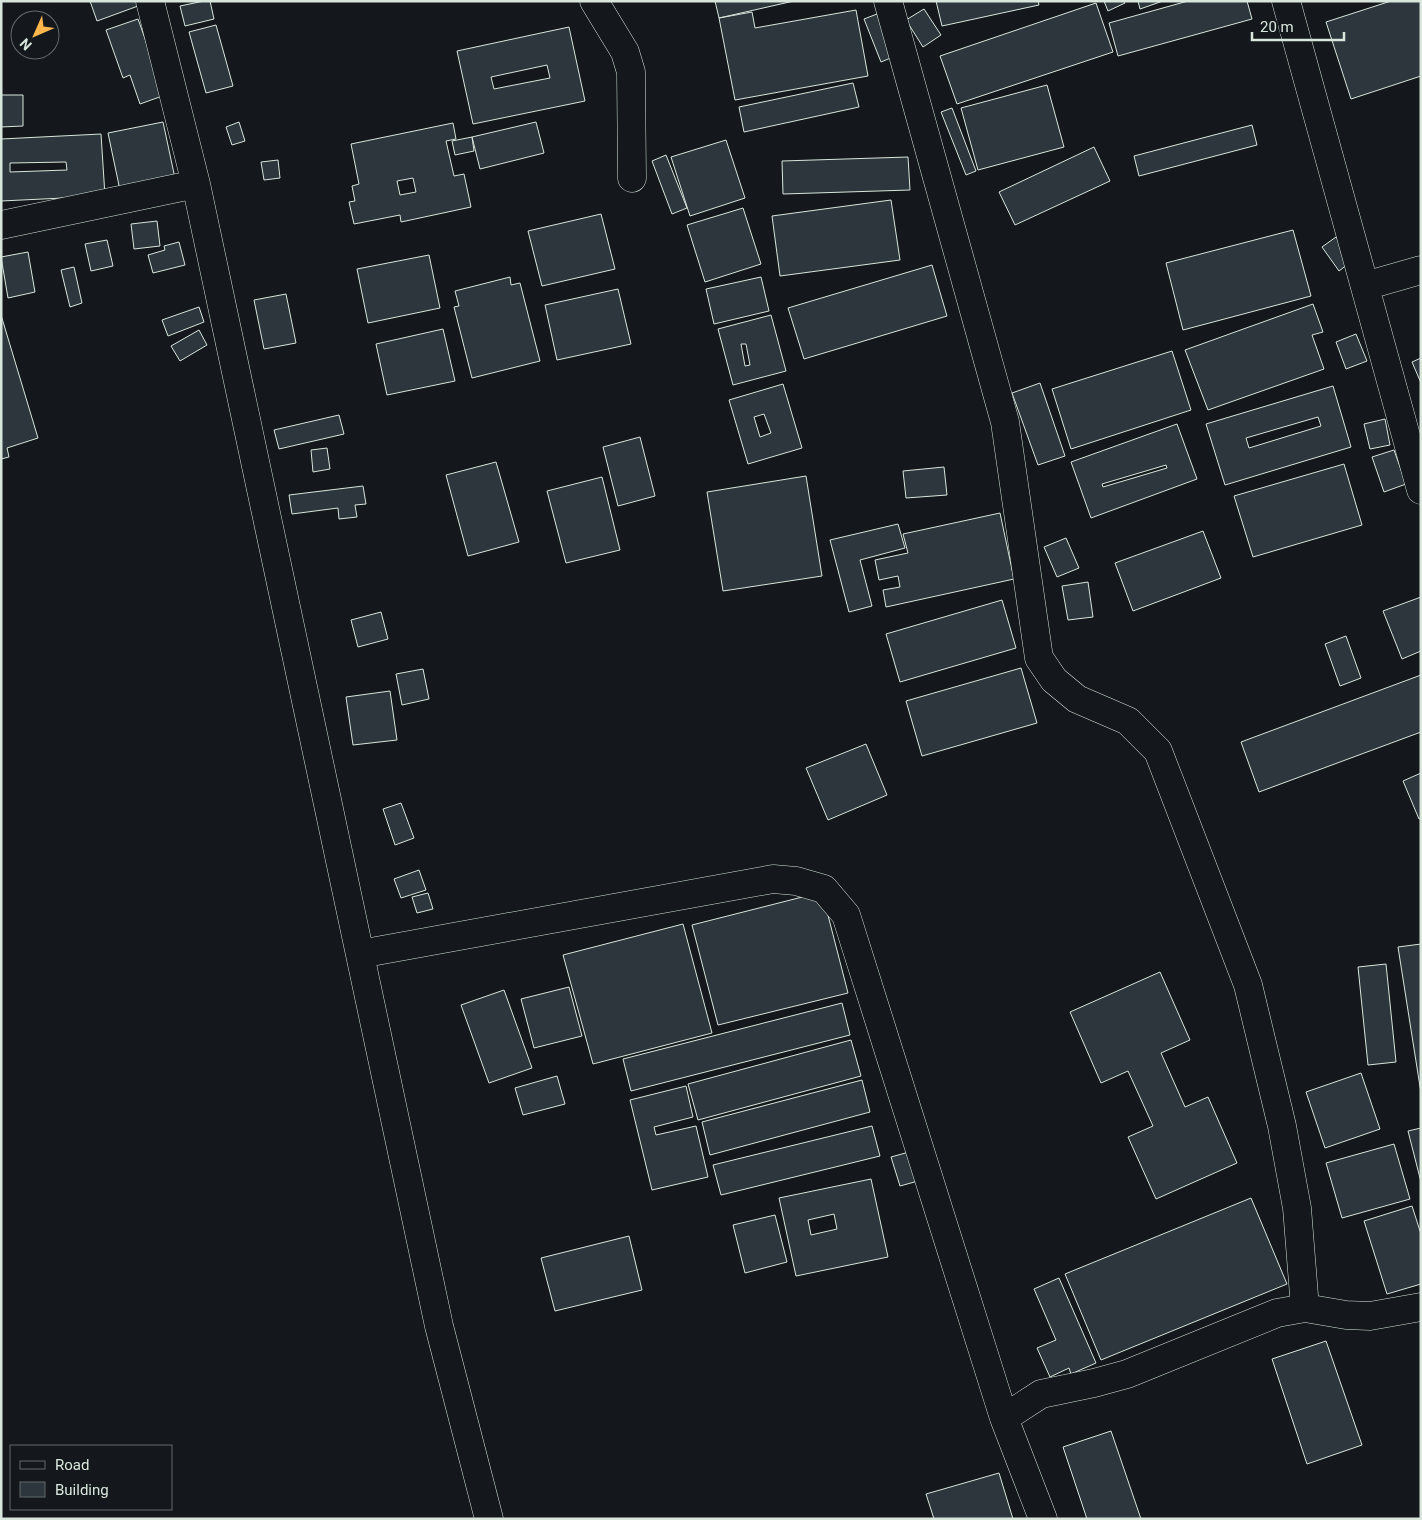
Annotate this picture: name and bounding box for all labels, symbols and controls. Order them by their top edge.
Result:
north arrow [10,10,60,60]
scale bar [1252,10,1344,42]
text: 20 m [1260,18,1294,36]
text: N [17,35,35,53]
legend [10,1445,172,1510]
text: Road [55,1456,89,1474]
text: Building [55,1481,109,1499]

